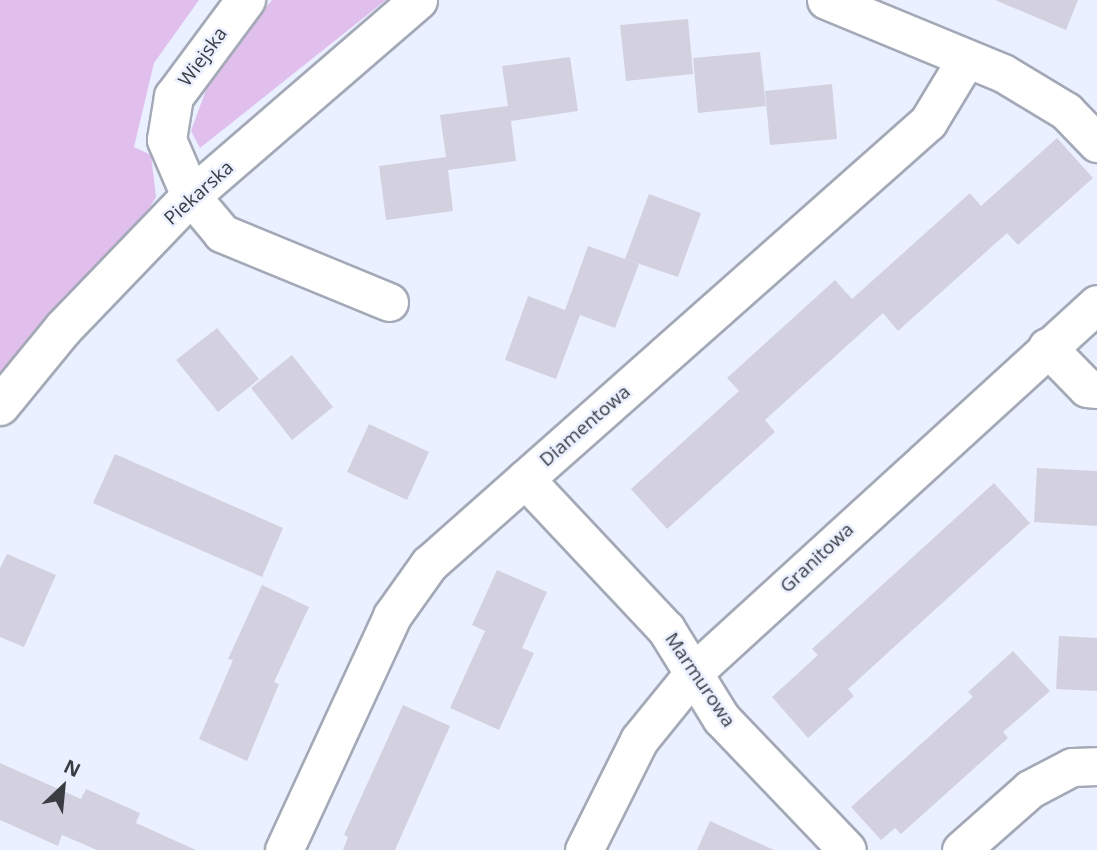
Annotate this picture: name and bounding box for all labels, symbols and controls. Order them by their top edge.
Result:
street label: Wiejska [174,23,232,91]
street label: Piekarska [160,156,238,230]
street label: Diamentowa [535,380,635,472]
street label: Granitowa [776,518,858,598]
street label: Marmurowa [660,628,740,732]
north arrow [28,752,98,822]
text: N [60,753,85,783]

